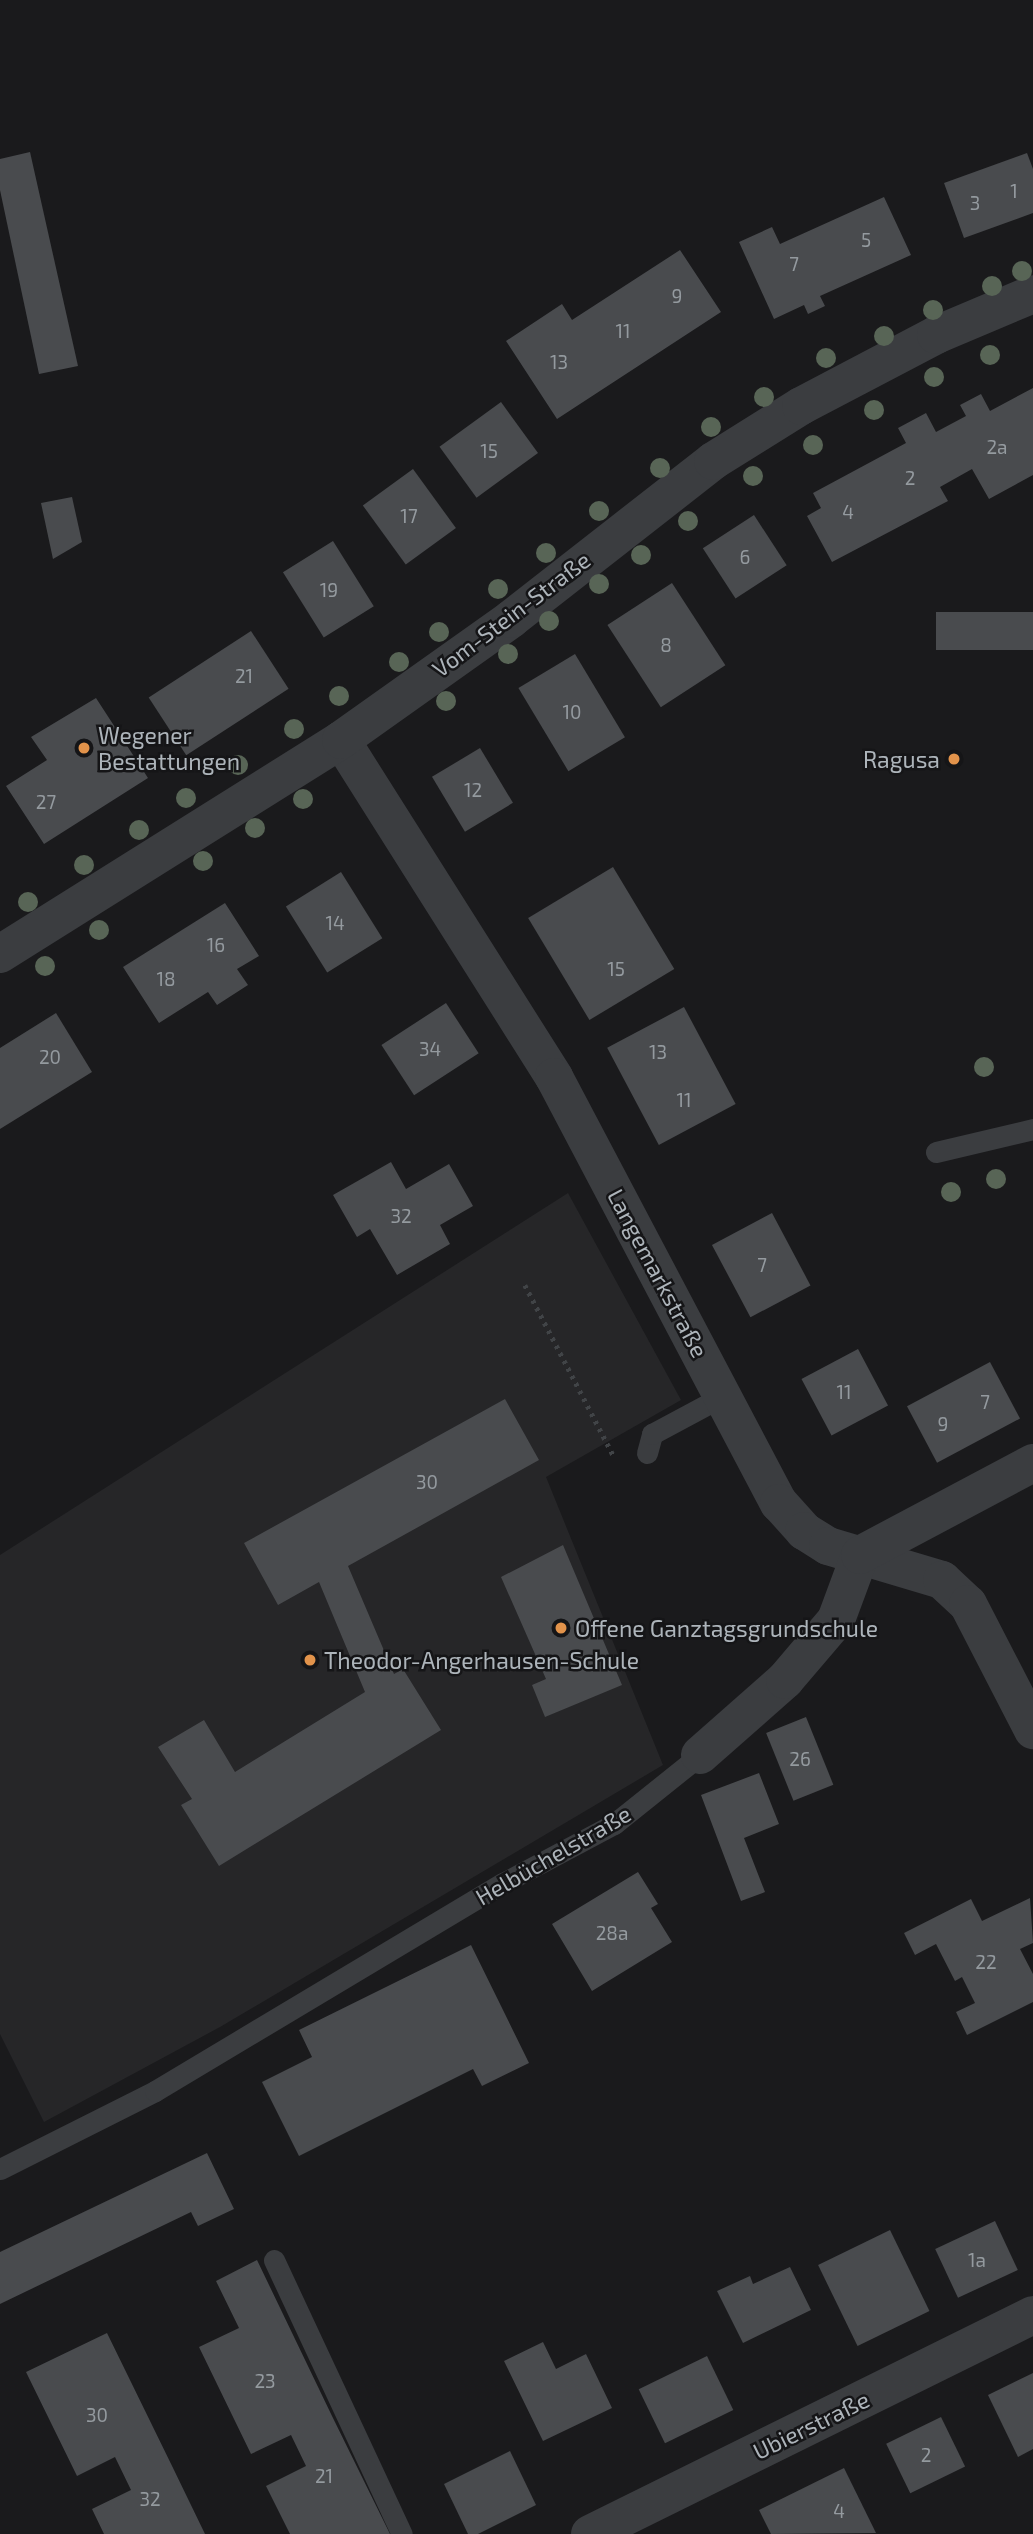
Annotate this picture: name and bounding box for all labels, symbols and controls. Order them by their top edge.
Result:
house number: 1 [1010,180,1018,202]
house number: 3 [970,192,980,214]
house number: 5 [861,229,871,251]
house number: 7 [789,253,799,275]
house number: 9 [672,285,682,307]
house number: 11 [615,320,631,342]
house number: 13 [550,351,568,373]
house number: 2a [986,436,1008,458]
house number: 15 [480,440,498,462]
house number: 2 [905,467,915,489]
house number: 4 [842,501,854,523]
house number: 17 [400,505,418,527]
street label: Vom-Stein-Straße [427,546,595,682]
house number: 6 [740,546,750,568]
house number: 19 [320,579,338,601]
house number: 8 [660,634,672,656]
house number: 21 [235,665,253,687]
house number: 10 [562,701,582,723]
place label: Wegener Bestattungen [98,721,240,775]
marker: Wegener Bestattungen [76,740,92,756]
place label: Ragusa [863,745,940,773]
marker: Ragusa [946,751,962,767]
house number: 12 [464,779,482,801]
house number: 27 [36,791,56,813]
house number: 14 [325,912,345,934]
house number: 16 [207,934,225,956]
house number: 15 [607,958,625,980]
house number: 18 [156,968,176,990]
house number: 34 [419,1038,441,1060]
house number: 13 [649,1041,667,1063]
house number: 20 [39,1046,61,1068]
house number: 11 [676,1089,692,1111]
street label: Langemarkstraße [602,1184,714,1362]
house number: 32 [390,1205,412,1227]
house number: 7 [757,1254,767,1276]
house number: 11 [836,1381,852,1403]
house number: 7 [980,1391,990,1413]
house number: 9 [938,1413,948,1435]
house number: 30 [416,1471,438,1493]
place label: Offene Ganztagsgrundschule [575,1614,878,1642]
marker: Offene Ganztagsgrundschule [553,1620,569,1636]
place label: Theodor-Angerhausen-Schule [324,1646,639,1674]
marker: Theodor-Angerhausen-Schule [302,1652,318,1668]
house number: 26 [789,1748,811,1770]
street label: Helbüchelstraße [470,1799,636,1911]
house number: 28a [596,1922,628,1944]
house number: 22 [975,1951,997,1973]
house number: 1a [968,2249,986,2271]
house number: 23 [254,2370,276,2392]
street label: Ubierstraße [748,2385,874,2465]
house number: 30 [86,2404,108,2426]
house number: 2 [921,2444,931,2466]
house number: 21 [315,2465,333,2487]
house number: 32 [139,2488,161,2510]
house number: 4 [833,2500,845,2522]

